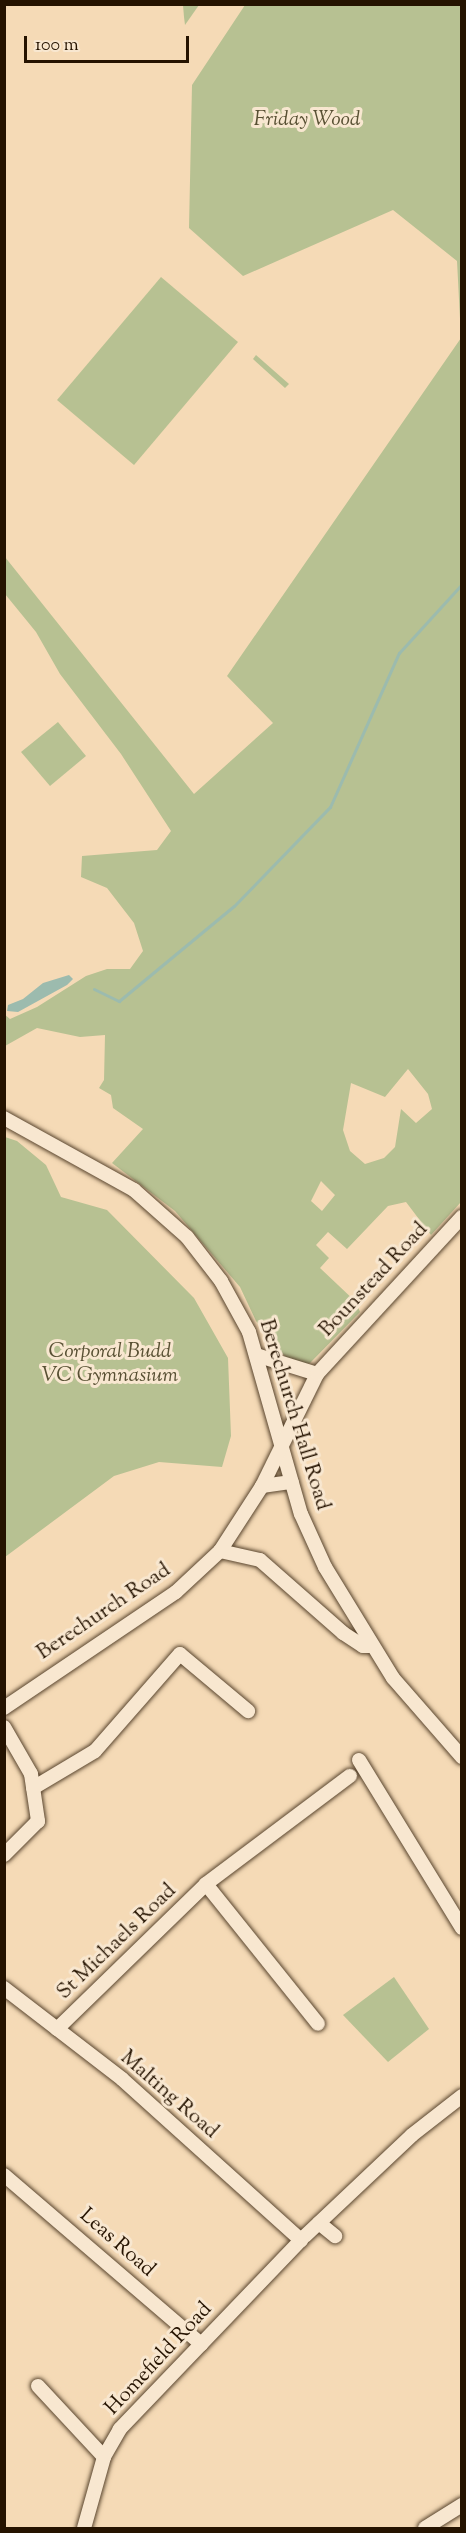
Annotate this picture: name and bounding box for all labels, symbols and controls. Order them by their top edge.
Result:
scale bar [27,24,192,62]
text: 100 m [35,33,79,59]
park label: Friday Wood [254,107,360,133]
street label: Bounstead Road [315,1218,433,1342]
street label: Berechurch Hall Road [253,1317,335,1513]
park label: Corporal Budd VC Gymnasium [42,1339,178,1389]
street label: Berechurch Road [32,1558,176,1666]
street label: St Michaels Road [52,1879,182,2005]
street label: Malting Road [115,2046,223,2144]
street label: Leas Road [74,2203,160,2283]
street label: Homefield Road [100,2297,218,2421]

